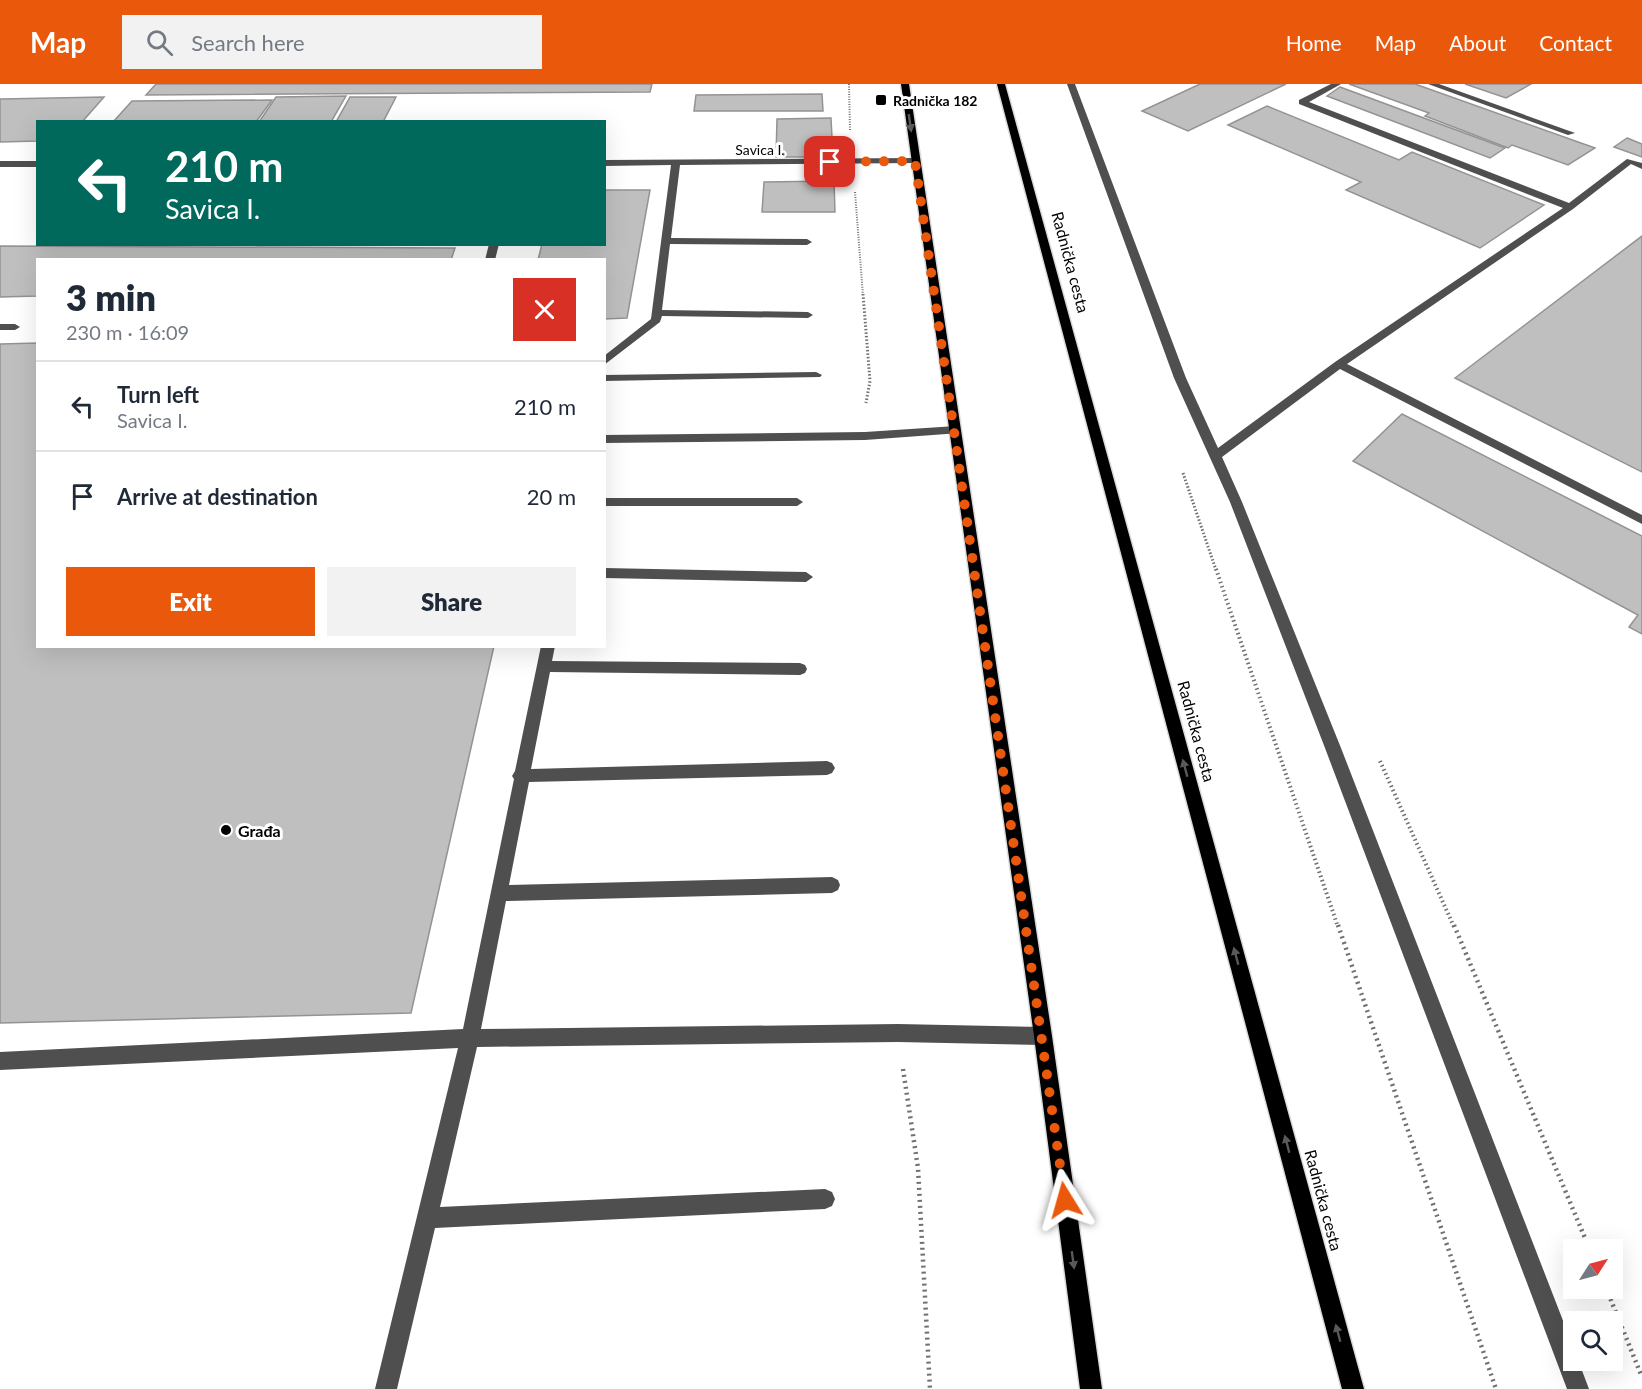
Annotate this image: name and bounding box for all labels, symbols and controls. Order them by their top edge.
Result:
search box [122,15,542,69]
text: Map [30,25,86,59]
icon: search [143,26,176,59]
text: Search here [191,29,305,56]
text: Home [1286,30,1342,55]
text: Map [1375,30,1416,55]
text: About [1449,30,1506,55]
text: Contact [1539,30,1612,55]
place label: Radnička 182 [893,92,978,109]
marker: Radnička 182 [874,93,888,107]
one-way arrow [905,113,915,132]
pin [804,136,855,187]
text: 210 m [165,141,283,191]
street label: Savica I. [735,141,785,158]
icon: left [66,144,144,222]
icon: arrive [813,145,846,178]
text: Savica I. [165,192,260,225]
street label: Radnička cesta [1048,209,1094,315]
text: 3 min [66,275,156,319]
button: close [513,278,576,341]
text: 230 m · 16:09 [66,320,189,344]
text: Turn left [117,381,199,408]
icon: left [66,390,99,423]
text: 210 m [514,393,576,420]
text: Savica I. [117,408,188,432]
icon: arrive [66,480,99,513]
text: Arrive at destination [117,483,318,510]
text: 20 m [527,483,576,510]
button: Exit [66,567,315,636]
button: Share [327,567,576,636]
street label: Radnička cesta [1174,678,1220,784]
one-way arrow [1180,759,1189,777]
place label: Građa [238,821,281,840]
marker: Građa [219,823,233,837]
one-way arrow [1231,947,1240,965]
one-way arrow [1282,1135,1291,1153]
street label: Radnička cesta [1301,1147,1347,1253]
position arrow [1033,1168,1097,1232]
north arrow [1563,1239,1623,1299]
map controls [1563,1239,1623,1371]
one-way arrow [1069,1251,1078,1270]
button: search [1563,1311,1623,1371]
one-way arrow [1333,1323,1342,1341]

